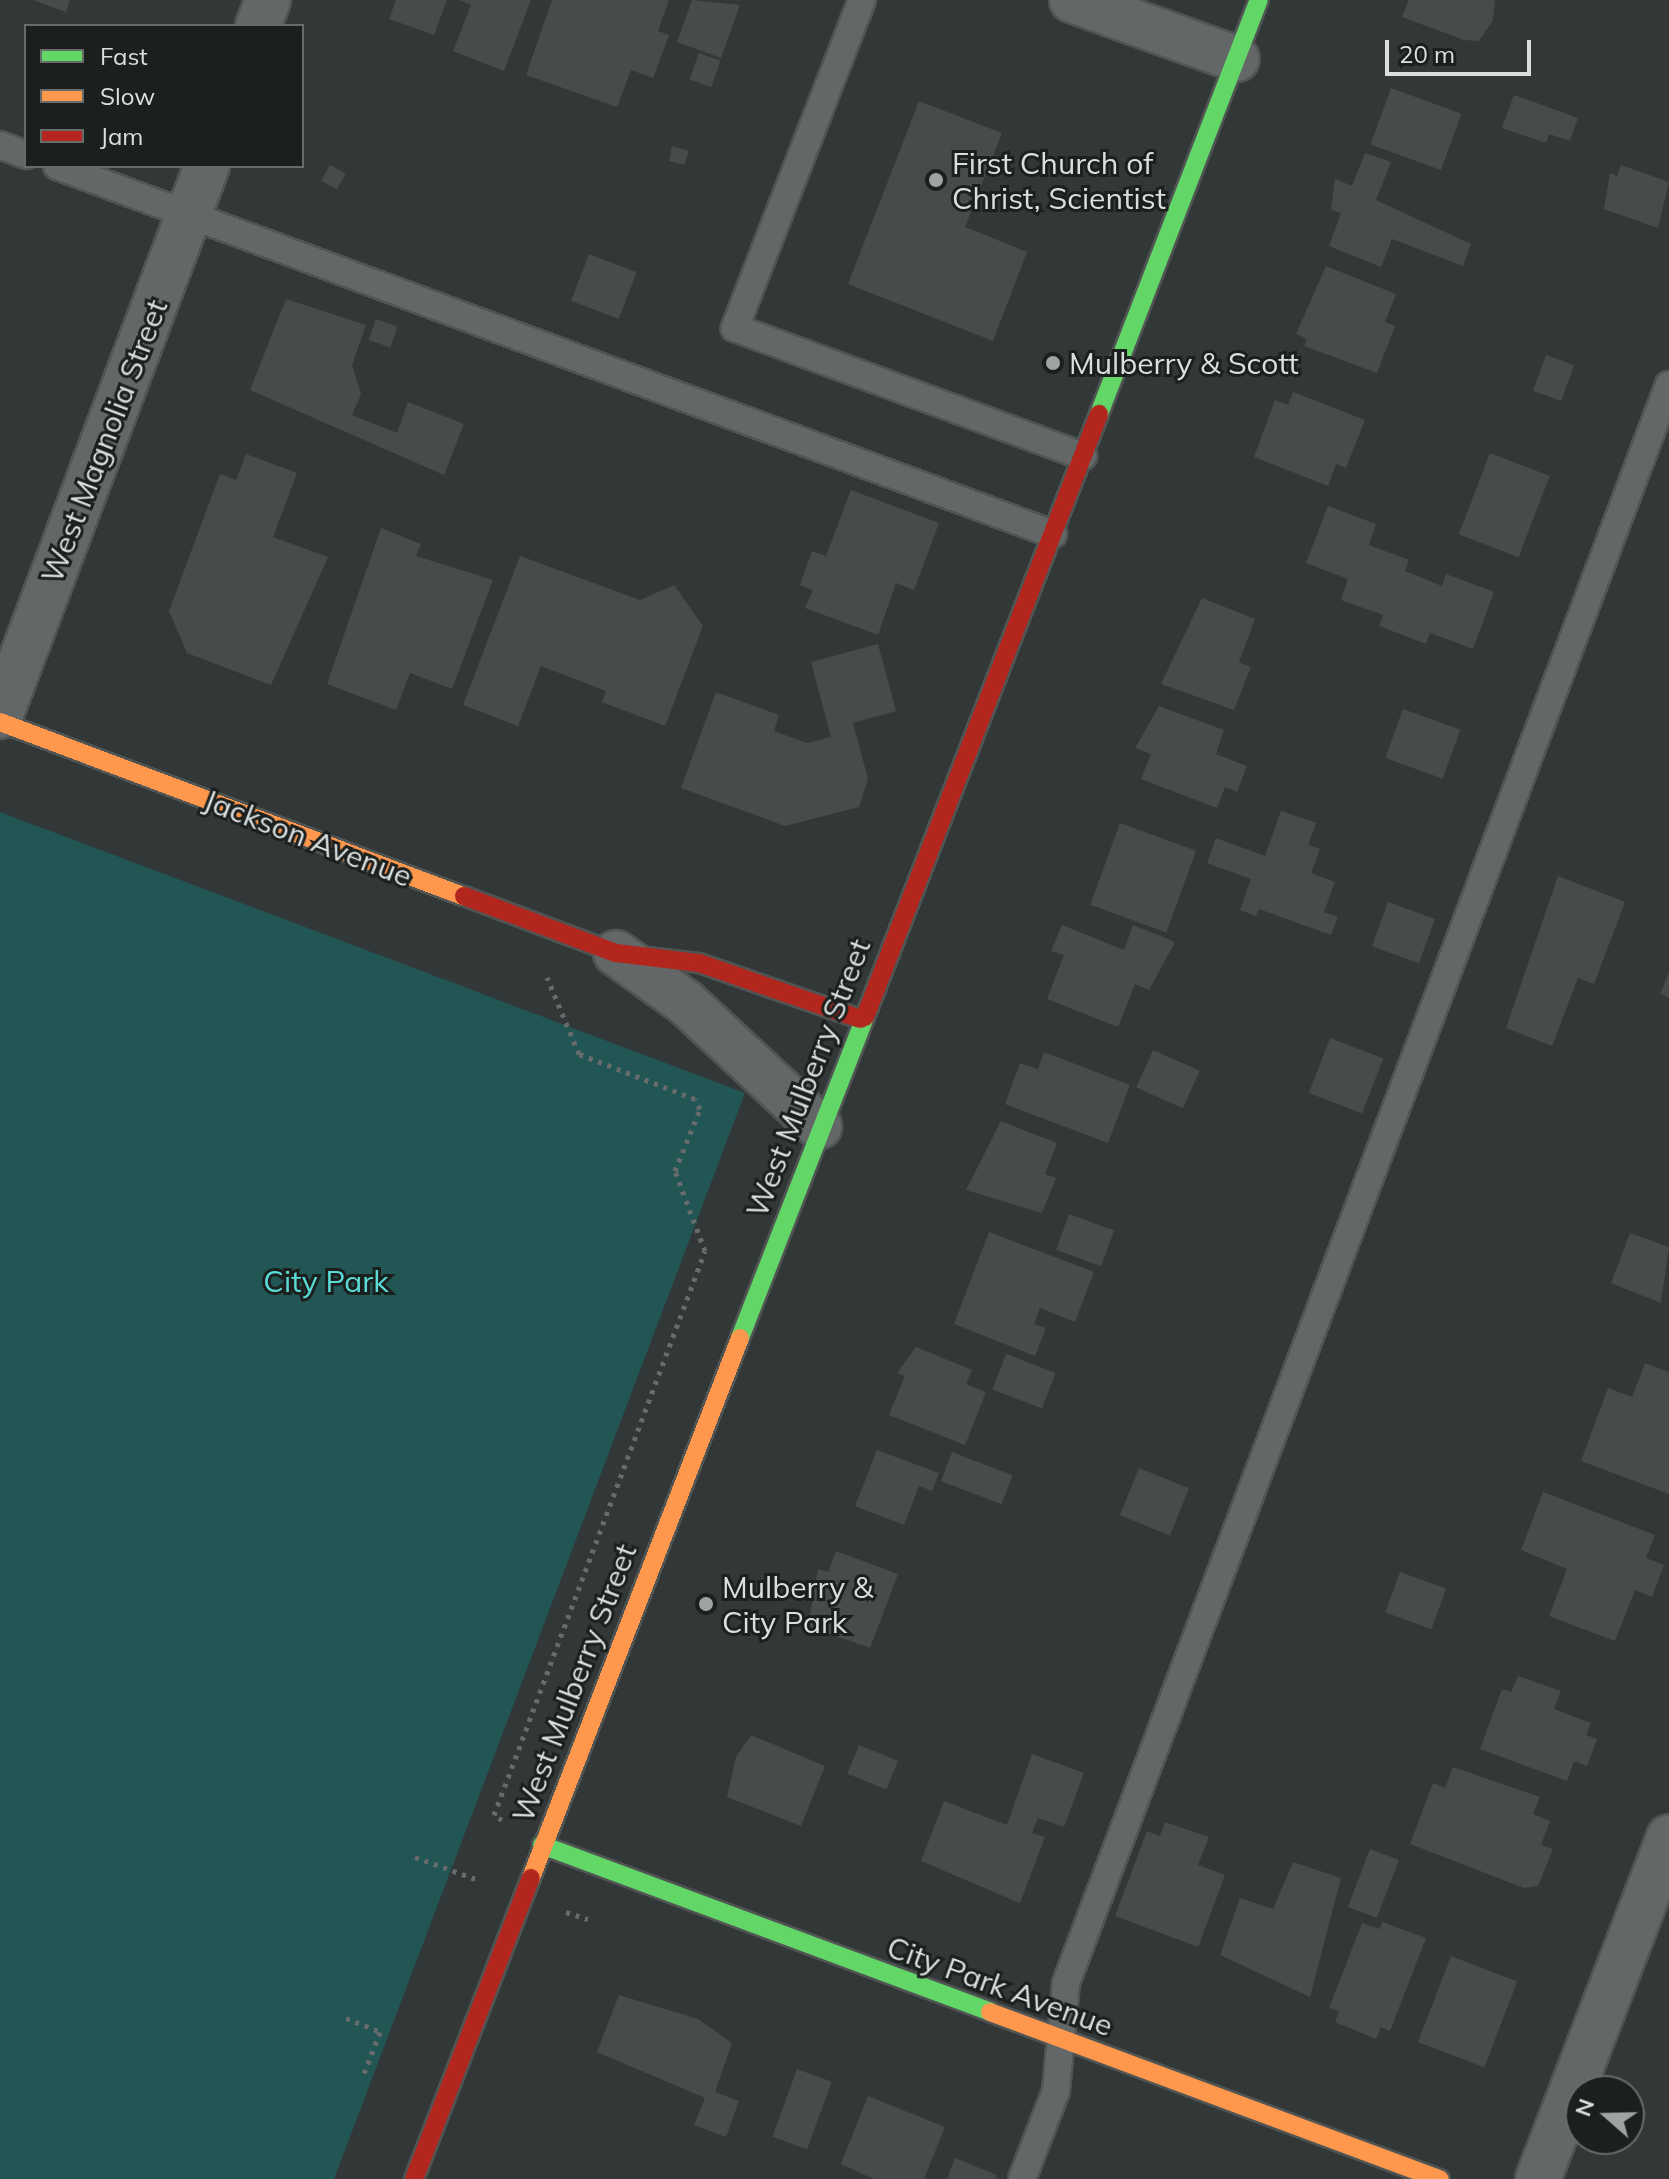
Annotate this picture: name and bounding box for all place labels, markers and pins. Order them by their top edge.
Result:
place label: First Church of Christ, Scientist [952,145,1166,216]
marker: First Church of Christ, Scientist [927,171,945,189]
place label: Mulberry & Scott [1069,345,1299,381]
marker: Mulberry & Scott [1044,354,1062,372]
place label: Mulberry & City Park [722,1569,873,1640]
marker: Mulberry & City Park [697,1595,715,1613]

